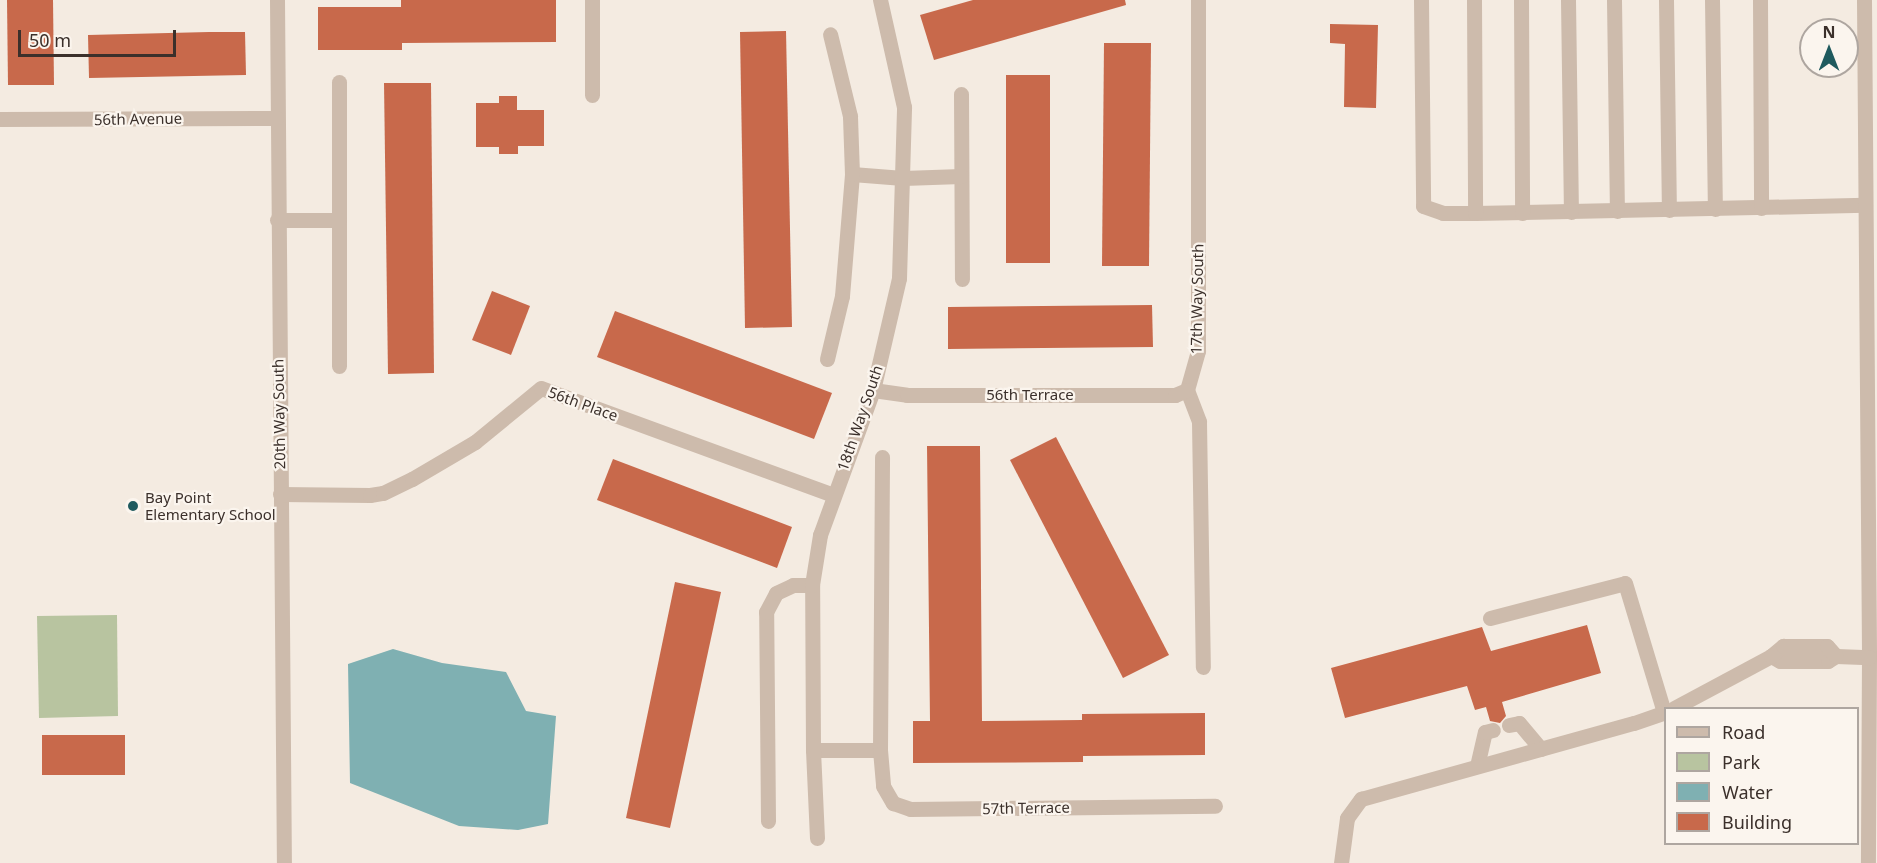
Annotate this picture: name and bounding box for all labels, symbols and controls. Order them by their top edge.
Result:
scale bar [21,18,178,56]
north arrow [1799,18,1859,78]
text: N [1822,21,1836,43]
text: 50 m [29,28,71,52]
street label: 56th Avenue [94,109,182,129]
street label: 17th Way South [1187,244,1207,354]
street label: 20th Way South [269,359,289,469]
street label: 18th Way South [833,363,887,473]
street label: 56th Place [546,383,620,425]
street label: 56th Terrace [986,386,1074,404]
place label: Bay Point Elementary School [145,488,276,523]
marker: Bay Point Elementary School [126,499,140,513]
legend [1664,707,1859,845]
text: Road [1722,720,1765,744]
text: Park [1722,750,1760,774]
text: Water [1722,780,1773,804]
street label: 57th Terrace [982,798,1070,818]
text: Building [1722,810,1792,834]

